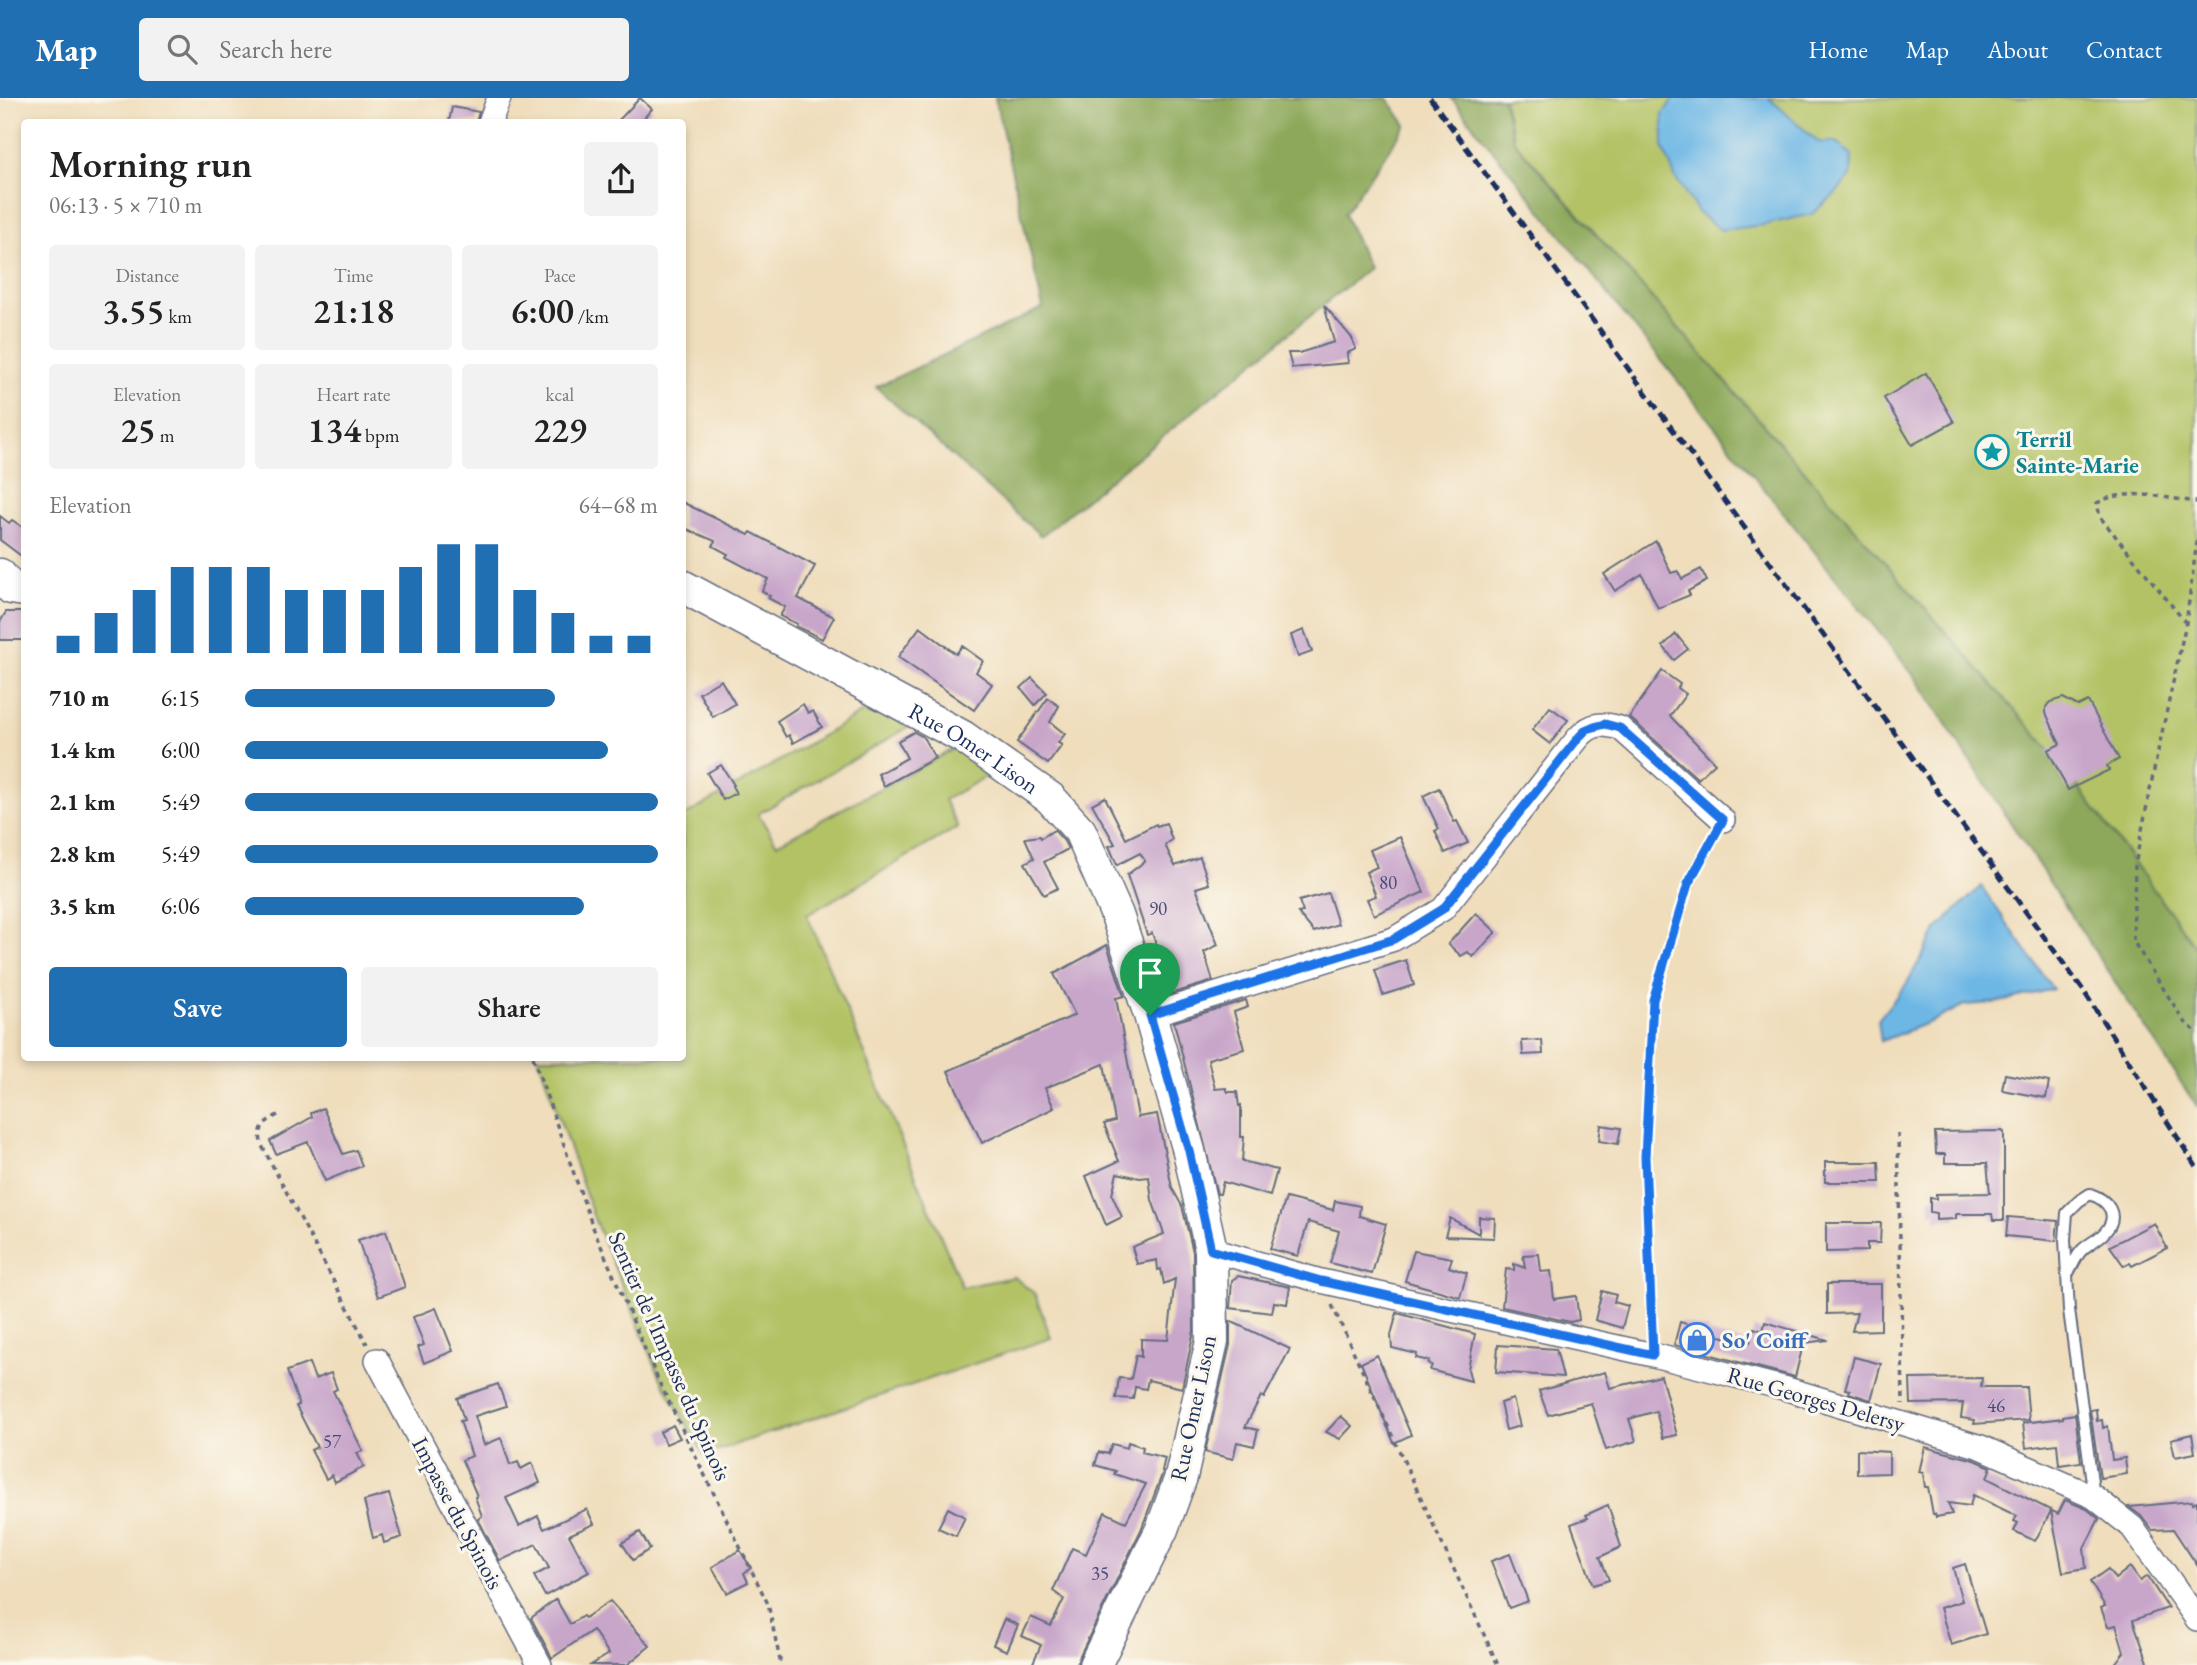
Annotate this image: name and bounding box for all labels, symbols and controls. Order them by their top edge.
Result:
search box [139,18,629,81]
text: Map [35,28,97,71]
icon: search [163,30,201,68]
text: Search here [219,32,332,66]
text: Home [1808,34,1868,65]
text: Map [1906,34,1949,65]
text: About [1987,34,2048,65]
text: Contact [2086,34,2162,65]
text: Morning run [49,139,252,188]
button: share [584,142,658,216]
text: 06:13 · 5 × 710 m [49,190,202,220]
text: Distance [115,263,179,288]
text: Time [334,263,373,288]
text: Pace [544,263,576,288]
text: 3.55 [102,288,165,333]
text: 21:18 [313,288,394,333]
text: 6:00 [511,288,574,333]
text: km [165,304,192,329]
text: /km [574,304,609,329]
text: Elevation [113,382,181,407]
text: Heart rate [317,382,390,407]
text: kcal [546,382,574,407]
text: 25 [120,407,156,452]
text: 134 [307,407,361,452]
text: 229 [533,407,587,452]
text: m [156,423,174,448]
text: bpm [361,423,400,448]
place label: Terril Sainte-Marie [2016,424,2139,480]
place icon: Terril Sainte-Marie [1973,433,2011,471]
text: Elevation [49,490,132,520]
text: 64–68 m [579,490,658,520]
text: 710 m [49,683,110,713]
text: 6:15 [161,683,200,713]
street label: Rue Omer Lison [904,696,1045,801]
text: 1.4 km [49,735,116,765]
text: 6:00 [161,735,200,765]
text: 2.1 km [49,787,116,817]
text: 5:49 [161,787,200,817]
text: 2.8 km [49,839,116,869]
text: 5:49 [161,839,200,869]
house number: 80 [1379,870,1397,895]
text: 3.5 km [49,891,116,921]
text: 6:06 [161,891,200,921]
house number: 90 [1149,896,1167,921]
pin [1120,943,1180,1015]
icon: arrive [1131,954,1169,992]
button: Save [49,967,347,1047]
button: Share [361,967,658,1047]
street label: Sentier de l'Impasse du Spinois [602,1227,738,1485]
shop icon: So' Coiff [1678,1321,1716,1359]
place label: So' Coiff [1722,1325,1809,1355]
street label: Rue Omer Lison [1163,1332,1223,1484]
street label: Rue Georges Delersy [1724,1359,1909,1439]
house number: 46 [1987,1393,2005,1418]
house number: 57 [323,1429,342,1454]
street label: Impasse du Spinois [405,1432,511,1594]
house number: 35 [1091,1561,1109,1586]

